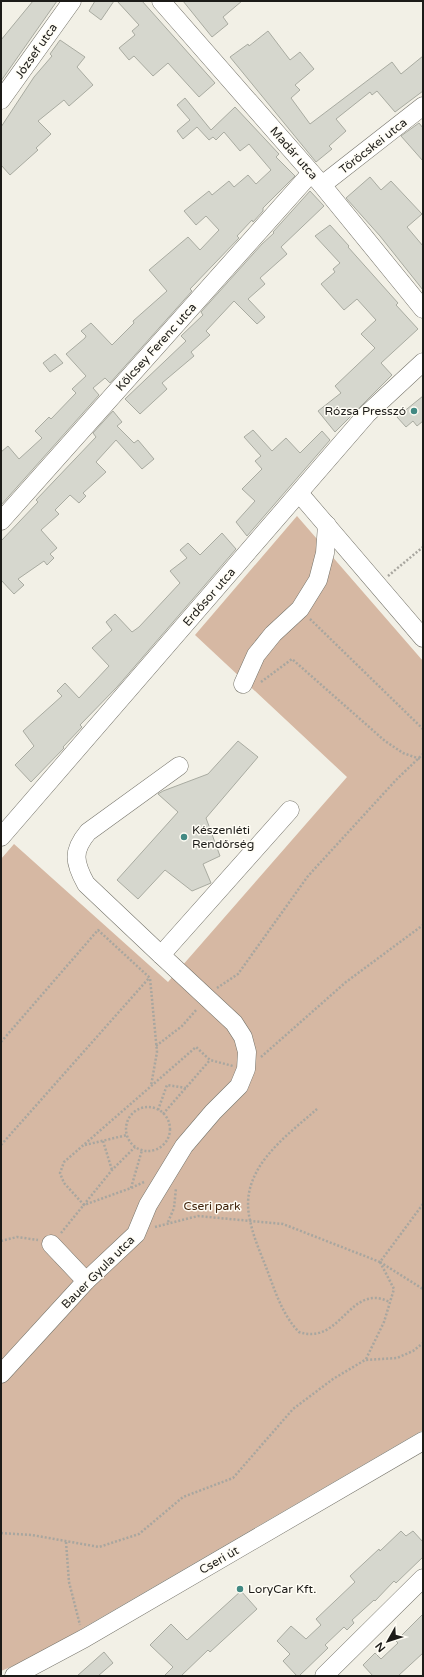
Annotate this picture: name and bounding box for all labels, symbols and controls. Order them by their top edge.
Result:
street label: József utca [12,21,60,81]
street label: Töröcskei utca [336,115,410,177]
street label: Madár utca [267,124,321,182]
street label: Kölcsey Ferenc utca [113,300,199,394]
place label: Rózsa Presszó [325,404,406,418]
marker: Rózsa Presszó [409,406,419,416]
street label: Erdősor utca [180,565,238,629]
place label: Készenléti Rendőrség [192,823,254,851]
marker: Készenléti Rendőrség [179,832,189,842]
park label: Cseri park [184,1199,241,1213]
street label: Bauer Gyula utca [59,1233,137,1311]
street label: Cseri út [197,1543,242,1577]
place label: LoryCar Kft. [248,1582,316,1596]
marker: LoryCar Kft. [235,1584,245,1594]
north arrow [368,1621,408,1661]
text: N [373,1639,388,1655]

